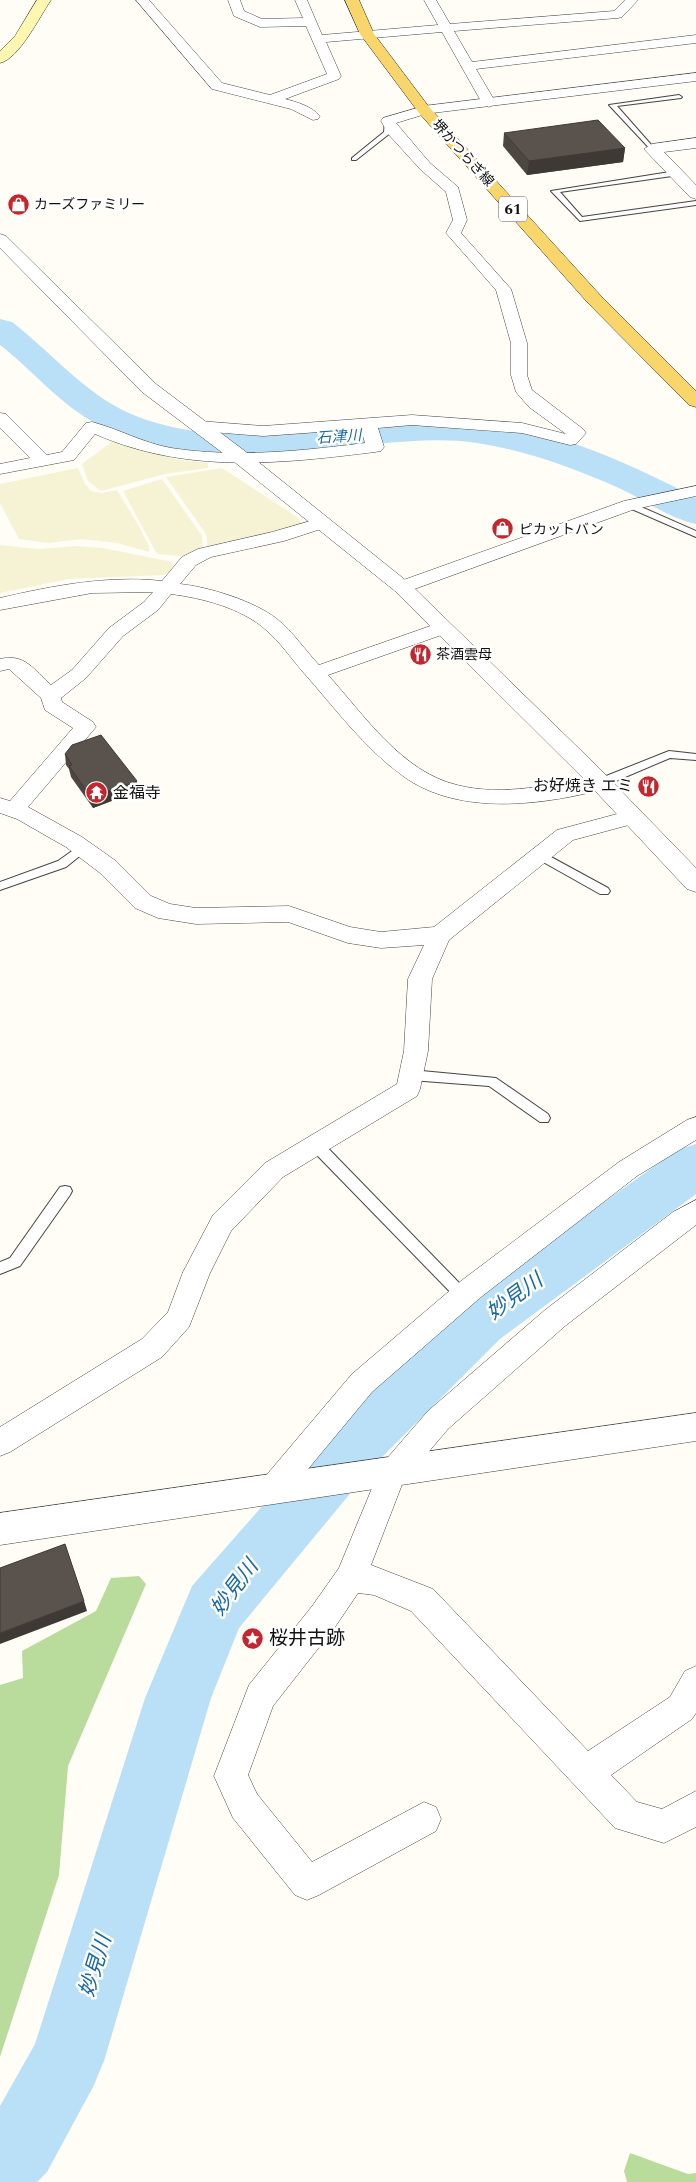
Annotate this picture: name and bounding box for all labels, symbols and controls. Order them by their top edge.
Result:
street label: 堺かつらぎ線 [427,115,499,191]
shop icon: カーズファミリー [6,192,30,216]
place label: カーズファミリー [34,194,145,215]
road number: 61 [499,196,527,222]
water label: 石津川 [316,424,364,450]
shop icon: ピカットバン [491,517,515,541]
place label: ピカットバン [519,519,604,540]
restaurant icon: 茶酒雲母 [408,642,432,666]
place label: 茶酒雲母 [436,644,492,665]
place label: お好焼き エミ [533,774,633,798]
restaurant icon: お好焼き エミ [637,774,661,798]
temple icon: 金福寺 [85,781,109,805]
place label: 金福寺 [113,781,161,805]
water label: 妙見川 [480,1264,552,1328]
water label: 妙見川 [203,1552,268,1623]
place label: 桜井古跡 [269,1624,345,1653]
place icon: 桜井古跡 [241,1626,265,1650]
water label: 妙見川 [71,1929,121,2001]

